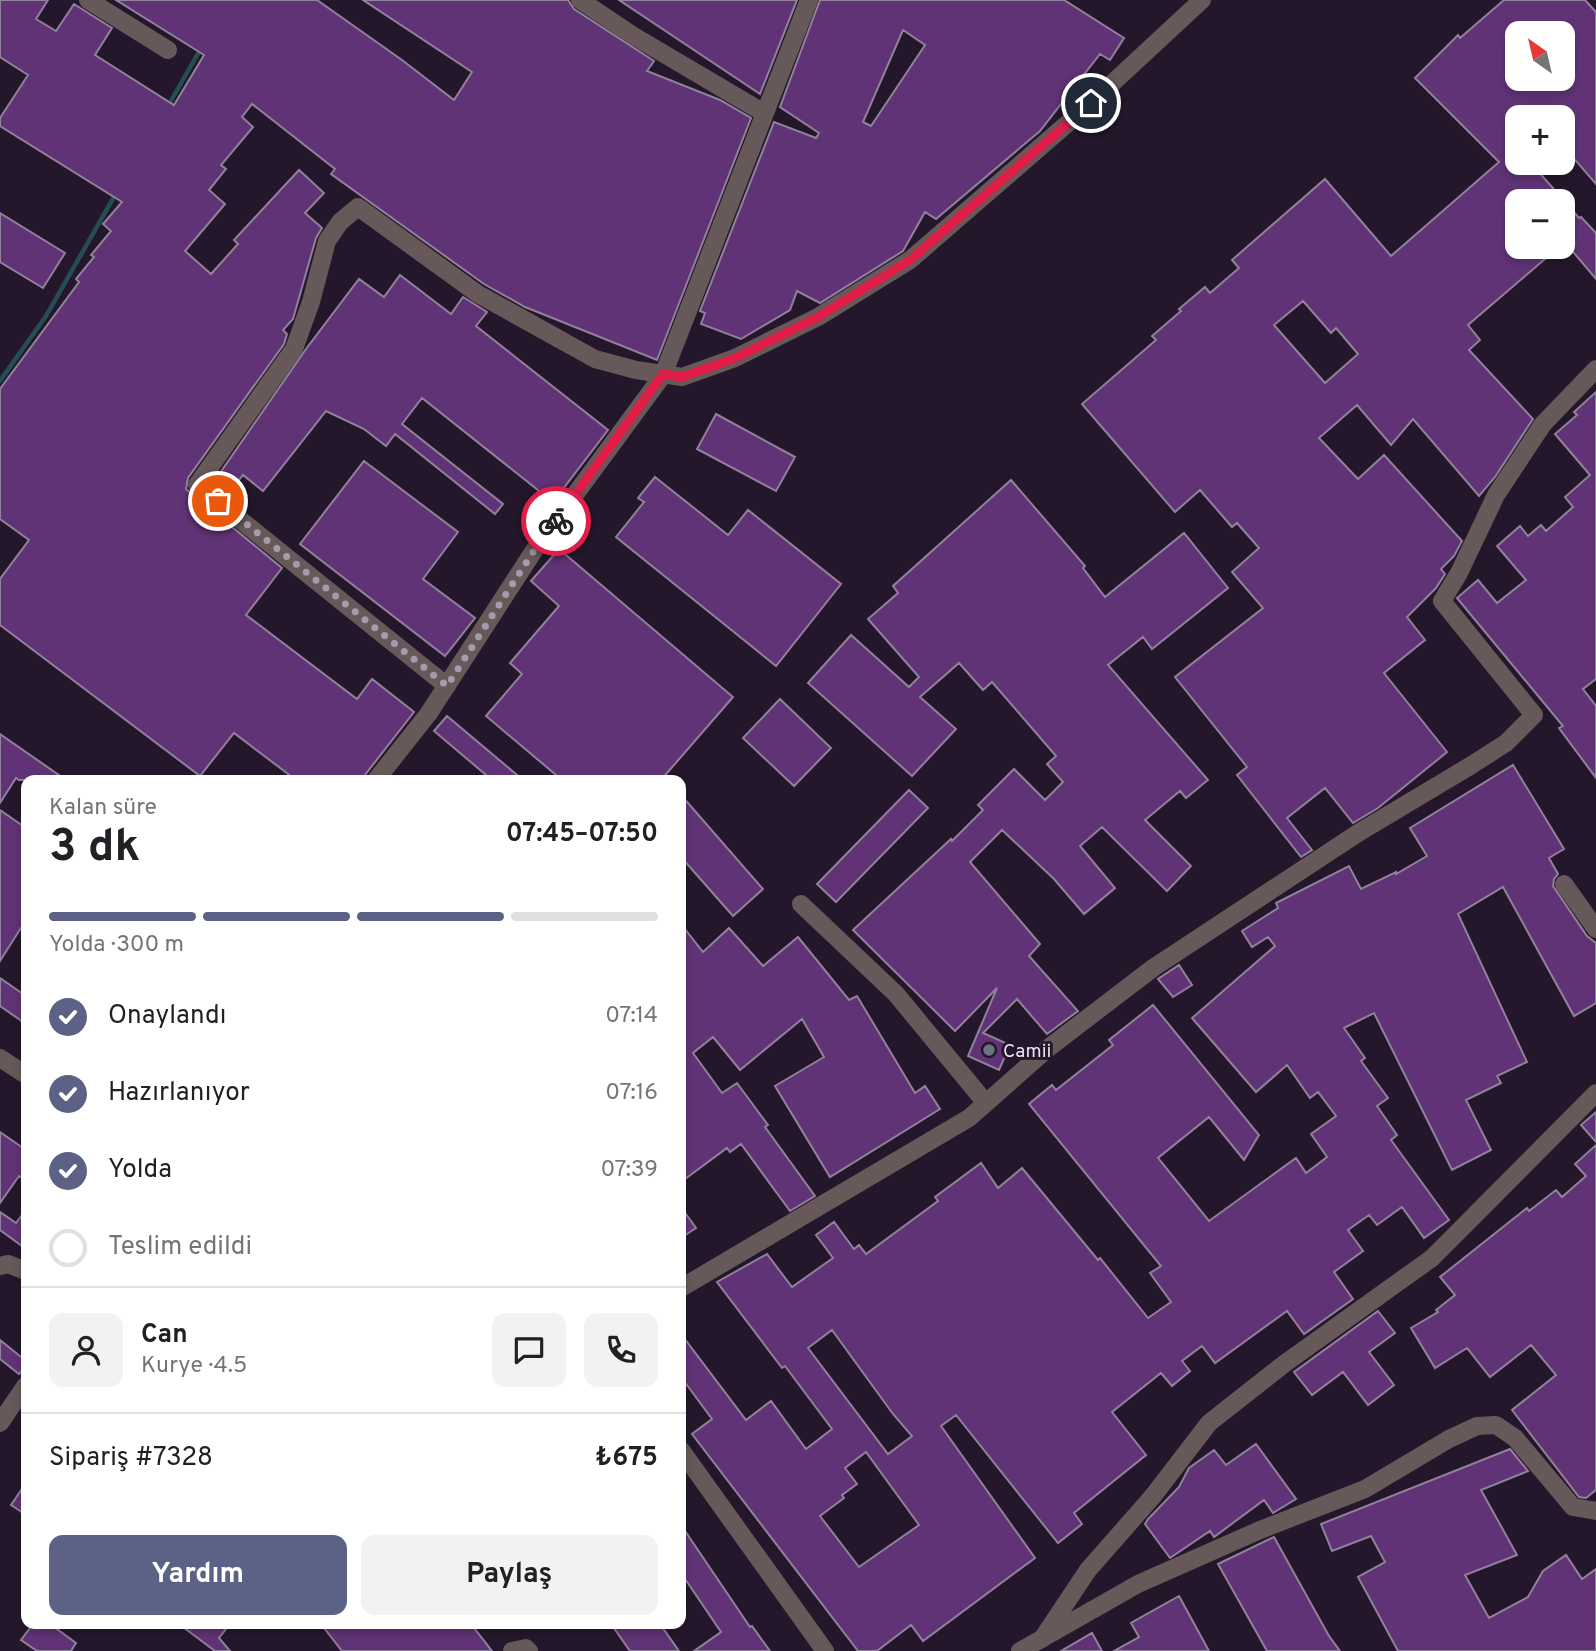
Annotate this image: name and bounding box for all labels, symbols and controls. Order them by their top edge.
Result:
north arrow [1505,21,1575,91]
map controls [1505,21,1575,259]
pin [1061,73,1121,133]
icon: home [1072,84,1110,122]
button: + [1505,105,1575,175]
button: − [1505,189,1575,259]
pin [188,471,248,531]
icon: bag [199,482,237,520]
courier [521,486,591,556]
icon: bike [537,502,575,540]
text: Kalan süre [49,794,157,823]
text: 07:45–07:50 [506,818,658,851]
text: 3 dk [49,819,140,878]
text: Yolda · 300 m [49,931,184,960]
icon: check [49,998,87,1036]
text: Onaylandı [108,1000,226,1033]
text: 07:14 [605,1002,658,1031]
place label: Camii [1003,1040,1051,1064]
marker: Camii [981,1042,997,1058]
icon: check [49,1075,87,1113]
text: Hazırlanıyor [108,1077,250,1110]
text: 07:16 [605,1079,658,1108]
icon: check [49,1152,87,1190]
text: Yolda [108,1154,172,1187]
text: 07:39 [601,1156,658,1185]
text: Teslim edildi [108,1231,252,1264]
button: person [49,1313,123,1387]
button: chat [492,1313,566,1387]
button: phone [584,1313,658,1387]
text: Can [141,1319,188,1352]
text: Kurye · 4.5 [141,1352,247,1381]
text: Sipariş #7328 [49,1442,213,1475]
text: ₺675 [595,1442,658,1475]
button: Yardım [49,1535,347,1615]
button: Paylaş [361,1535,658,1615]

